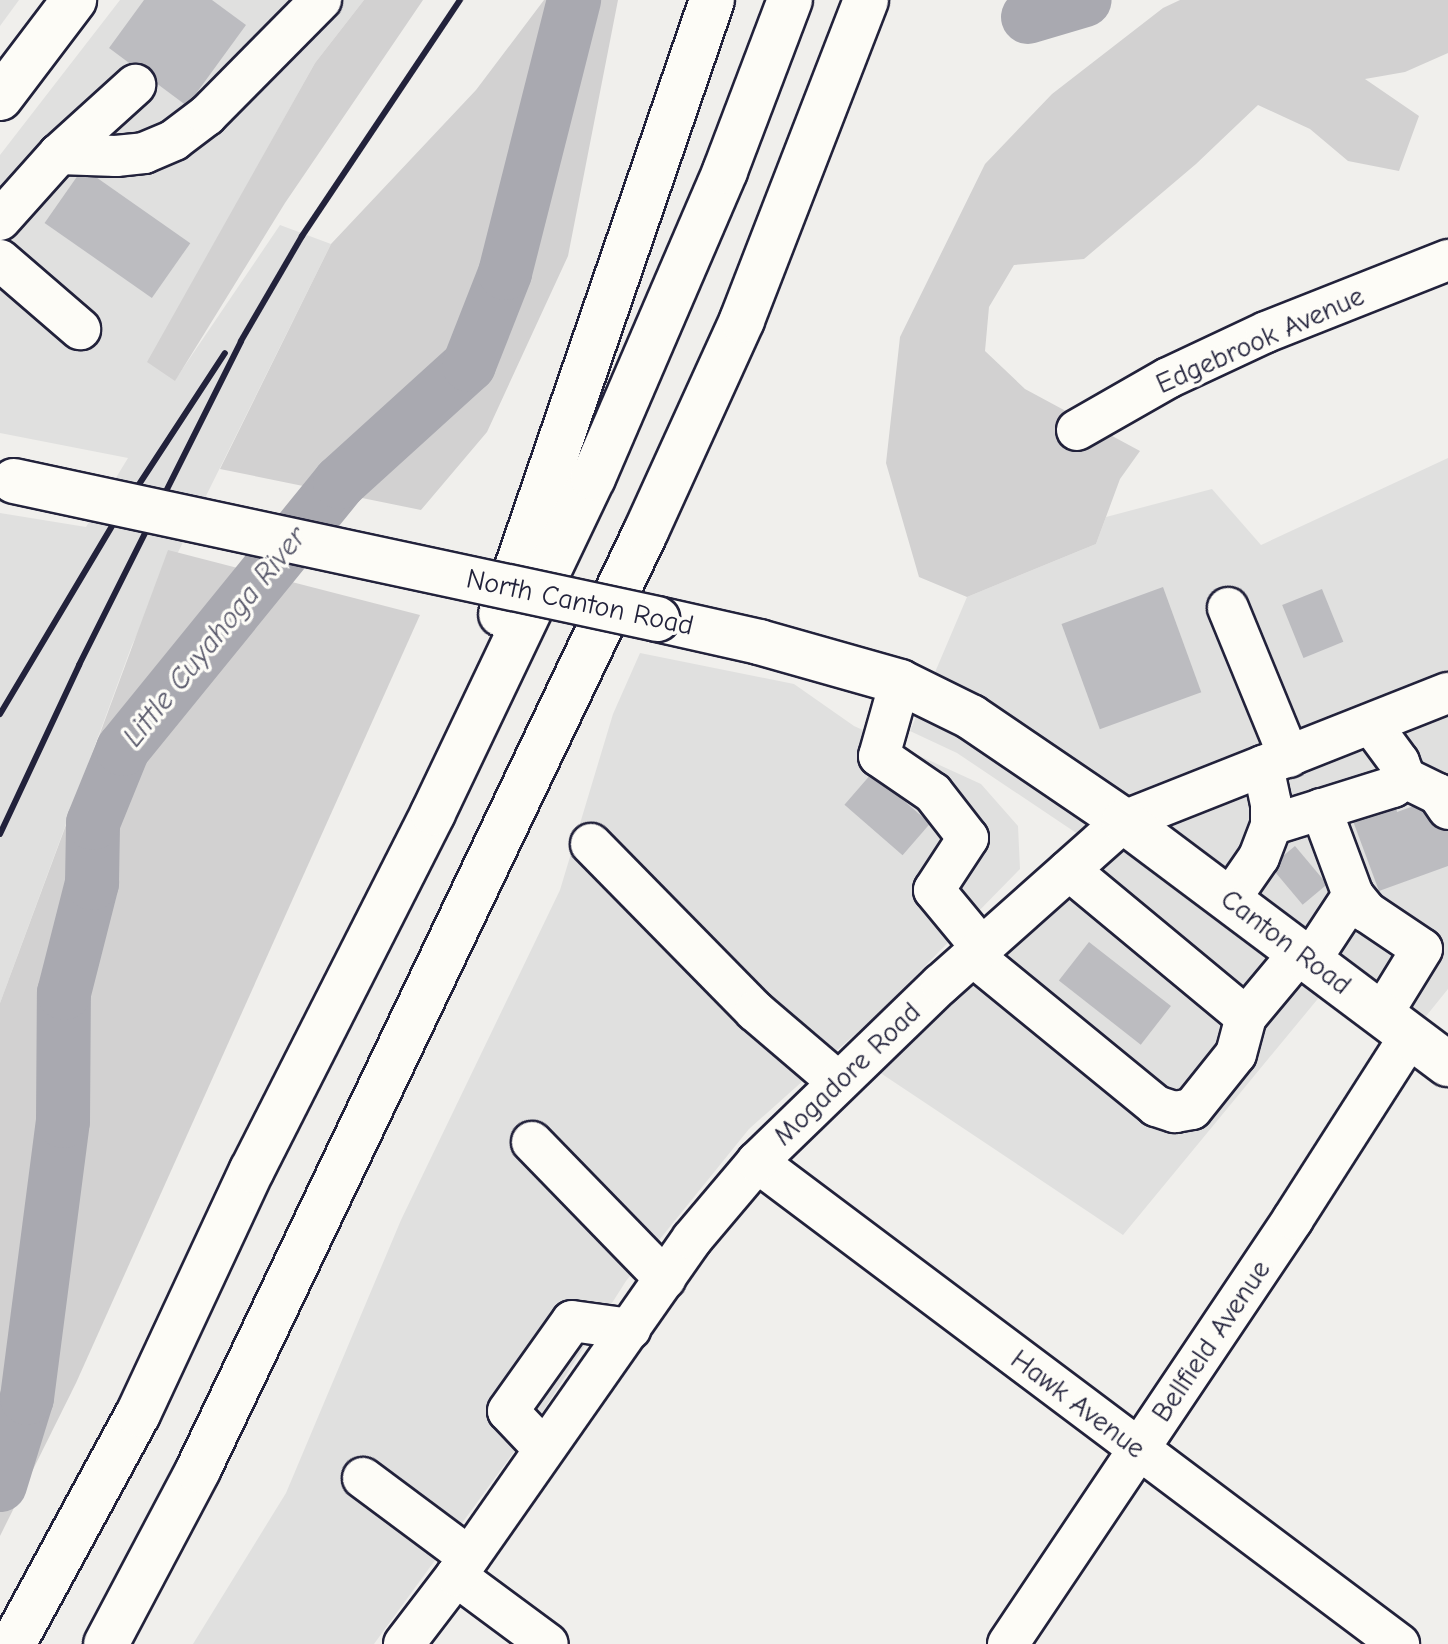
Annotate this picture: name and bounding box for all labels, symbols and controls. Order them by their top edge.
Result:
street label: Edgebrook Avenue [1151,279,1369,401]
water label: Little Cuyahoga River [115,520,315,754]
street label: North Canton Road [463,562,697,642]
street label: Canton Road [1214,882,1358,1002]
street label: Mogadore Road [766,995,928,1153]
street label: Bellfield Avenue [1145,1254,1277,1428]
street label: Hawk Avenue [1004,1343,1152,1465]

